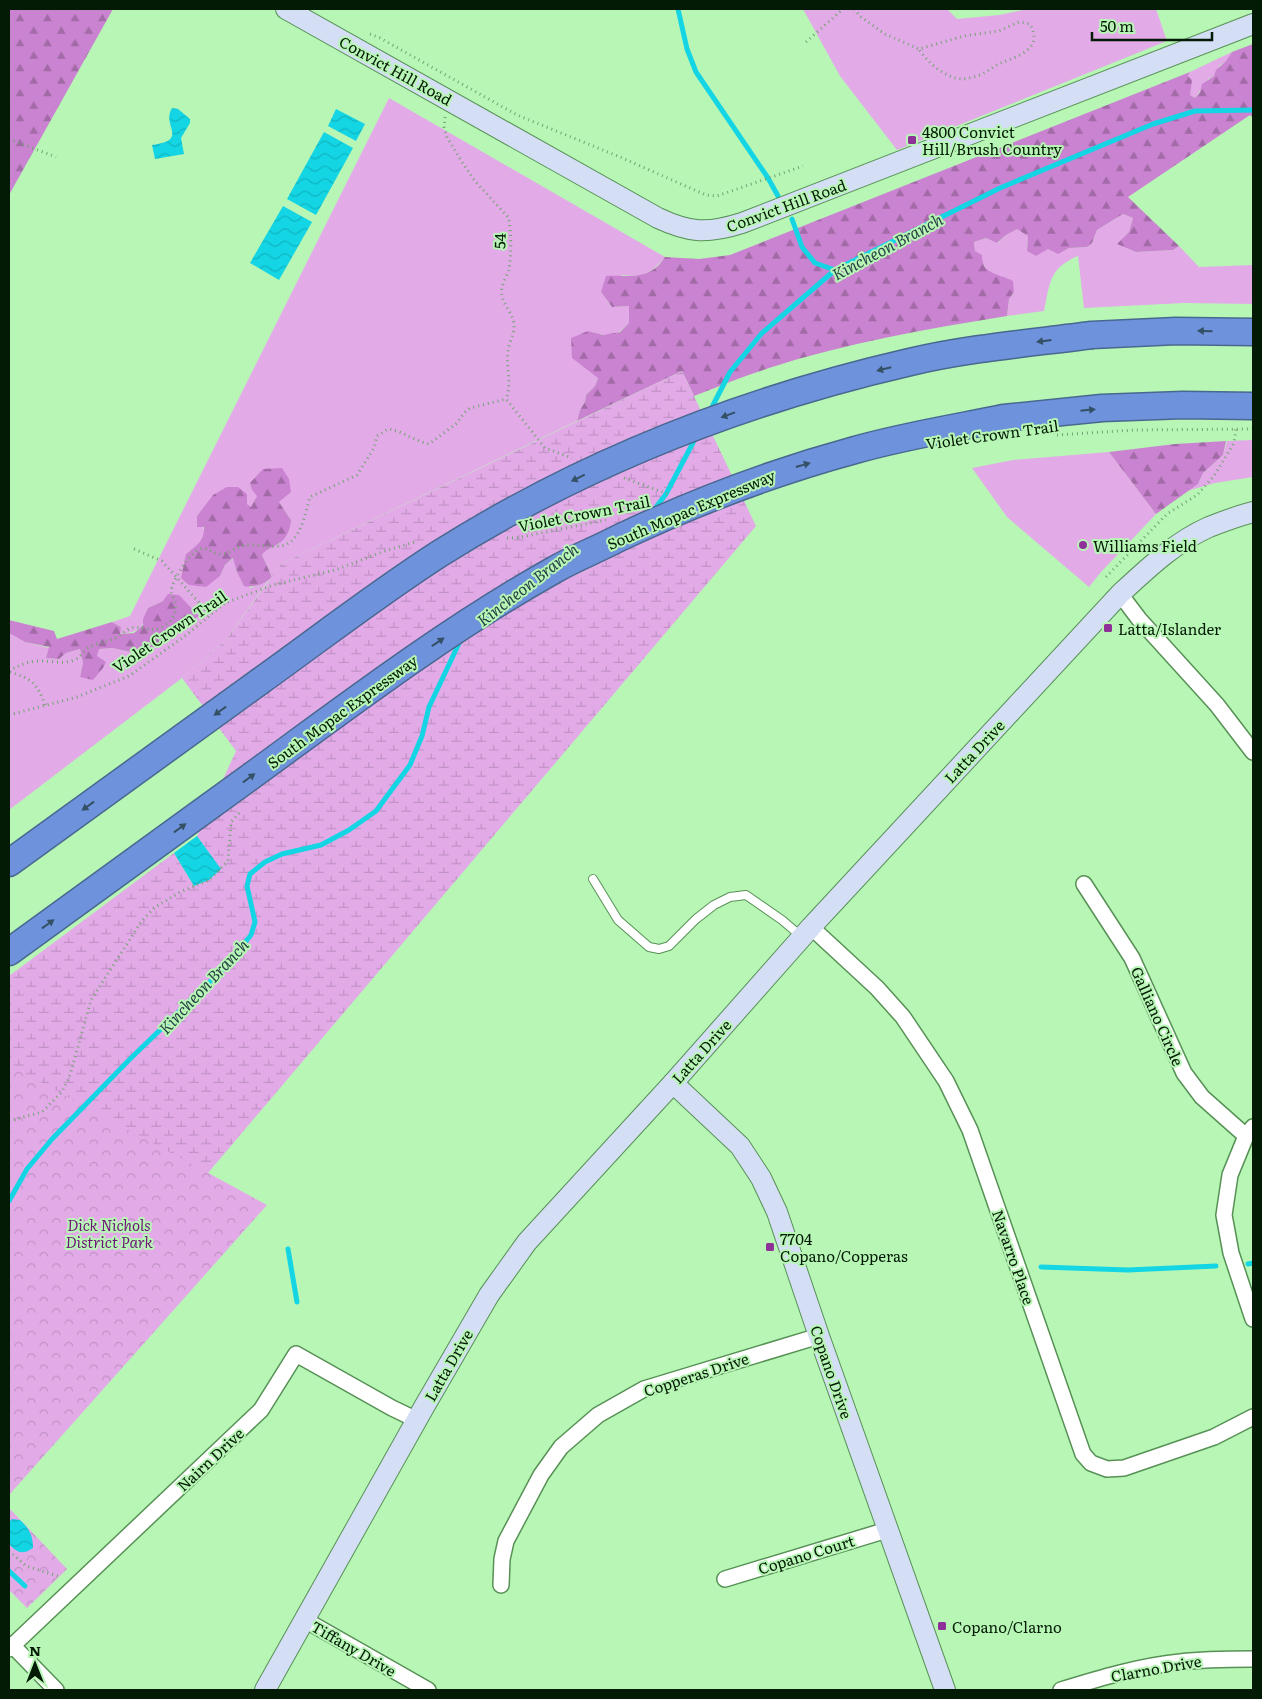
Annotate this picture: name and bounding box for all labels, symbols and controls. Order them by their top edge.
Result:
scale bar [1092,10,1212,42]
text: 50 m [1100,14,1134,37]
street label: Convict Hill Road [335,29,457,111]
place label: 4800 Convict Hill/Brush Country [922,120,1062,160]
marker: 4800 Convict Hill/Brush Country [906,134,918,146]
street label: Convict Hill Road [723,173,849,237]
water label: Kincheon Branch [827,206,947,285]
street label: 54 [487,233,511,249]
one-way arrow [1196,327,1212,335]
one-way arrow [1035,337,1051,345]
one-way arrow [876,365,891,373]
one-way arrow [1080,406,1096,414]
one-way arrow [720,411,735,419]
street label: Violet Crown Trail [924,413,1060,455]
one-way arrow [796,460,811,468]
street label: South Mopac Expressway [603,463,779,555]
one-way arrow [571,474,586,482]
street label: Violet Crown Trail [516,489,652,537]
place label: Williams Field [1093,534,1197,557]
water label: Kincheon Branch [471,536,583,631]
marker: Williams Field [1077,539,1089,551]
street label: Violet Crown Trail [107,584,231,678]
place label: Latta/Islander [1118,617,1221,640]
marker: Latta/Islander [1102,622,1114,634]
one-way arrow [432,637,445,647]
street label: South Mopac Expressway [262,648,422,773]
one-way arrow [213,705,226,715]
street label: Latta Drive [938,714,1010,788]
one-way arrow [243,773,256,783]
one-way arrow [81,801,95,811]
one-way arrow [173,823,186,834]
one-way arrow [41,919,55,929]
water label: Kincheon Branch [152,933,254,1039]
street label: Galliano Circle [1126,963,1190,1069]
street label: Latta Drive [666,1014,736,1088]
street label: Navarro Place [987,1206,1041,1308]
park label: Dick Nichols District Park [65,1213,153,1253]
place label: 7704 Copano/Copperas [780,1227,908,1267]
marker: 7704 Copano/Copperas [764,1241,776,1253]
street label: Copano Drive [805,1322,859,1422]
street label: Latta Drive [418,1325,478,1405]
street label: Copperas Drive [640,1346,752,1402]
street label: Nairn Drive [171,1422,249,1496]
street label: Copano Court [755,1528,857,1580]
street label: Tiffany Drive [307,1614,401,1682]
place label: Copano/Clarno [952,1615,1062,1638]
marker: Copano/Clarno [936,1620,948,1632]
north arrow [10,1639,60,1689]
text: N [29,1640,41,1660]
street label: Clarno Drive [1109,1649,1203,1687]

